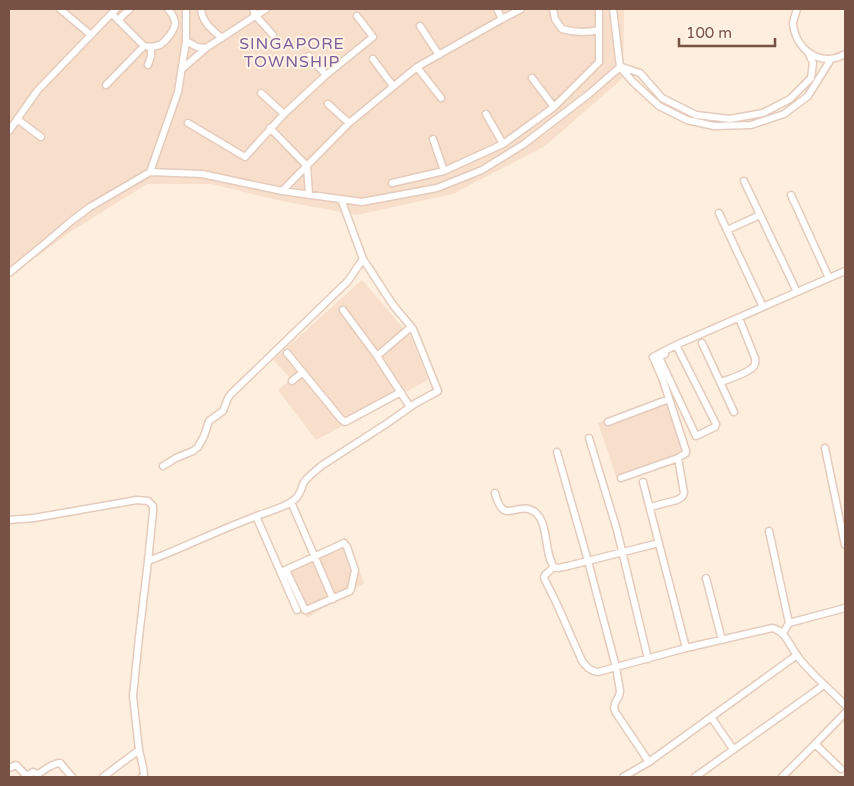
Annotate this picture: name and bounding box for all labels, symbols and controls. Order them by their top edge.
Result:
scale bar [679,15,775,47]
text: 100 m [686,24,732,42]
district label: SINGAPORE TOWNSHIP [239,34,345,72]

